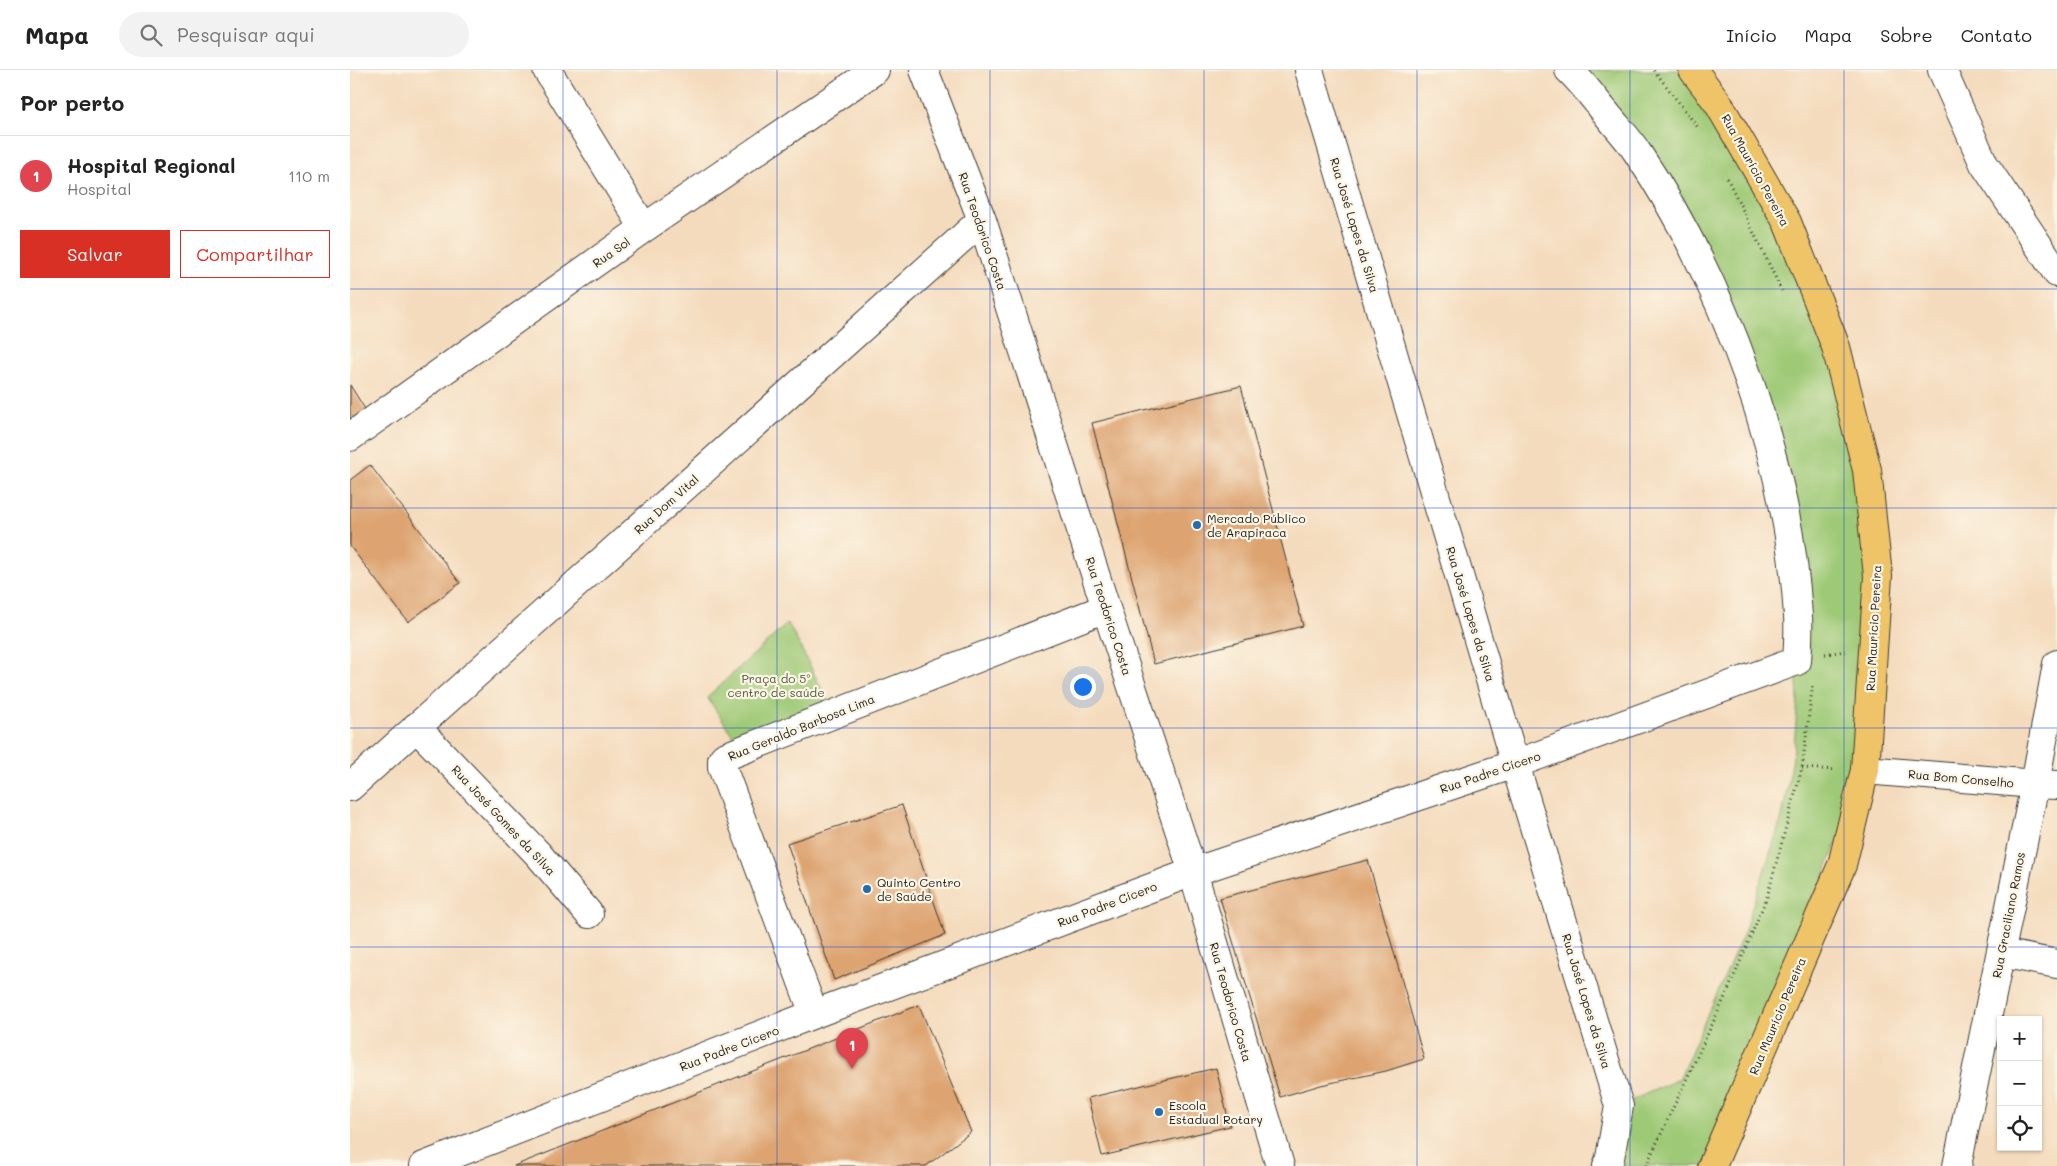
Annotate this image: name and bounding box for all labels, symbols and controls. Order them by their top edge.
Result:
search box [119,12,469,57]
text: Mapa [25,19,89,50]
icon: search [137,21,165,49]
text: Pesquisar aqui [177,22,315,47]
text: Início [1726,23,1776,47]
text: Mapa [1804,23,1852,47]
text: Sobre [1880,23,1933,47]
text: Contato [1961,23,2032,47]
text: Por perto [20,89,124,116]
street label: Rua Maurício Pereira [1718,111,1794,229]
text: Hospital Regional [67,153,235,178]
street label: Rua José Lopes da Silva [1327,155,1383,295]
text: 1 [32,165,40,186]
text: 110 m [288,165,330,186]
street label: Rua Teodorico Costa [955,170,1011,292]
text: Hospital [67,178,131,199]
button: Salvar [20,230,170,278]
button: Compartilhar [180,230,330,278]
street label: Rua Sol [589,233,633,271]
street label: Rua Dom Vital [630,471,702,537]
place label: Mercado Público de Arapiraca [1207,510,1306,540]
marker: Mercado Público de Arapiraca [1191,519,1203,531]
street label: Rua José Lopes da Silva [1443,544,1499,684]
street label: Rua Teodorico Costa [1082,555,1136,677]
street label: Rua Maurício Pereira [1862,565,1884,691]
park label: Praça do 5º centro de saúde [727,670,825,700]
your location [1070,674,1096,700]
street label: Rua Geraldo Barbosa Lima [725,690,877,764]
street label: Rua Padre Cícero [1438,747,1542,797]
street label: Rua José Gomes da Silva [449,761,559,879]
street label: Rua Bom Conselho [1907,765,2015,791]
street label: Rua Graciliano Ramos [1988,850,2028,979]
place label: Quinto Centro de Saúde [877,874,961,904]
street label: Rua Padre Cícero [1055,878,1159,930]
marker: Quinto Centro de Saúde [861,883,873,895]
street label: Rua José Lopes da Silva [1559,931,1615,1071]
street label: Rua Teodorico Costa [1206,940,1256,1064]
street label: Rua Maurício Pereira [1745,955,1809,1077]
map controls [1997,1016,2042,1151]
button: + [1997,1016,2042,1061]
street label: Rua Padre Cícero [677,1022,781,1074]
pin: 1 [836,1028,868,1069]
button: − [1997,1061,2042,1106]
place label: Escola Estadual Rotary [1169,1097,1263,1127]
marker: Escola Estadual Rotary [1153,1106,1165,1118]
button: locate [1997,1106,2042,1151]

